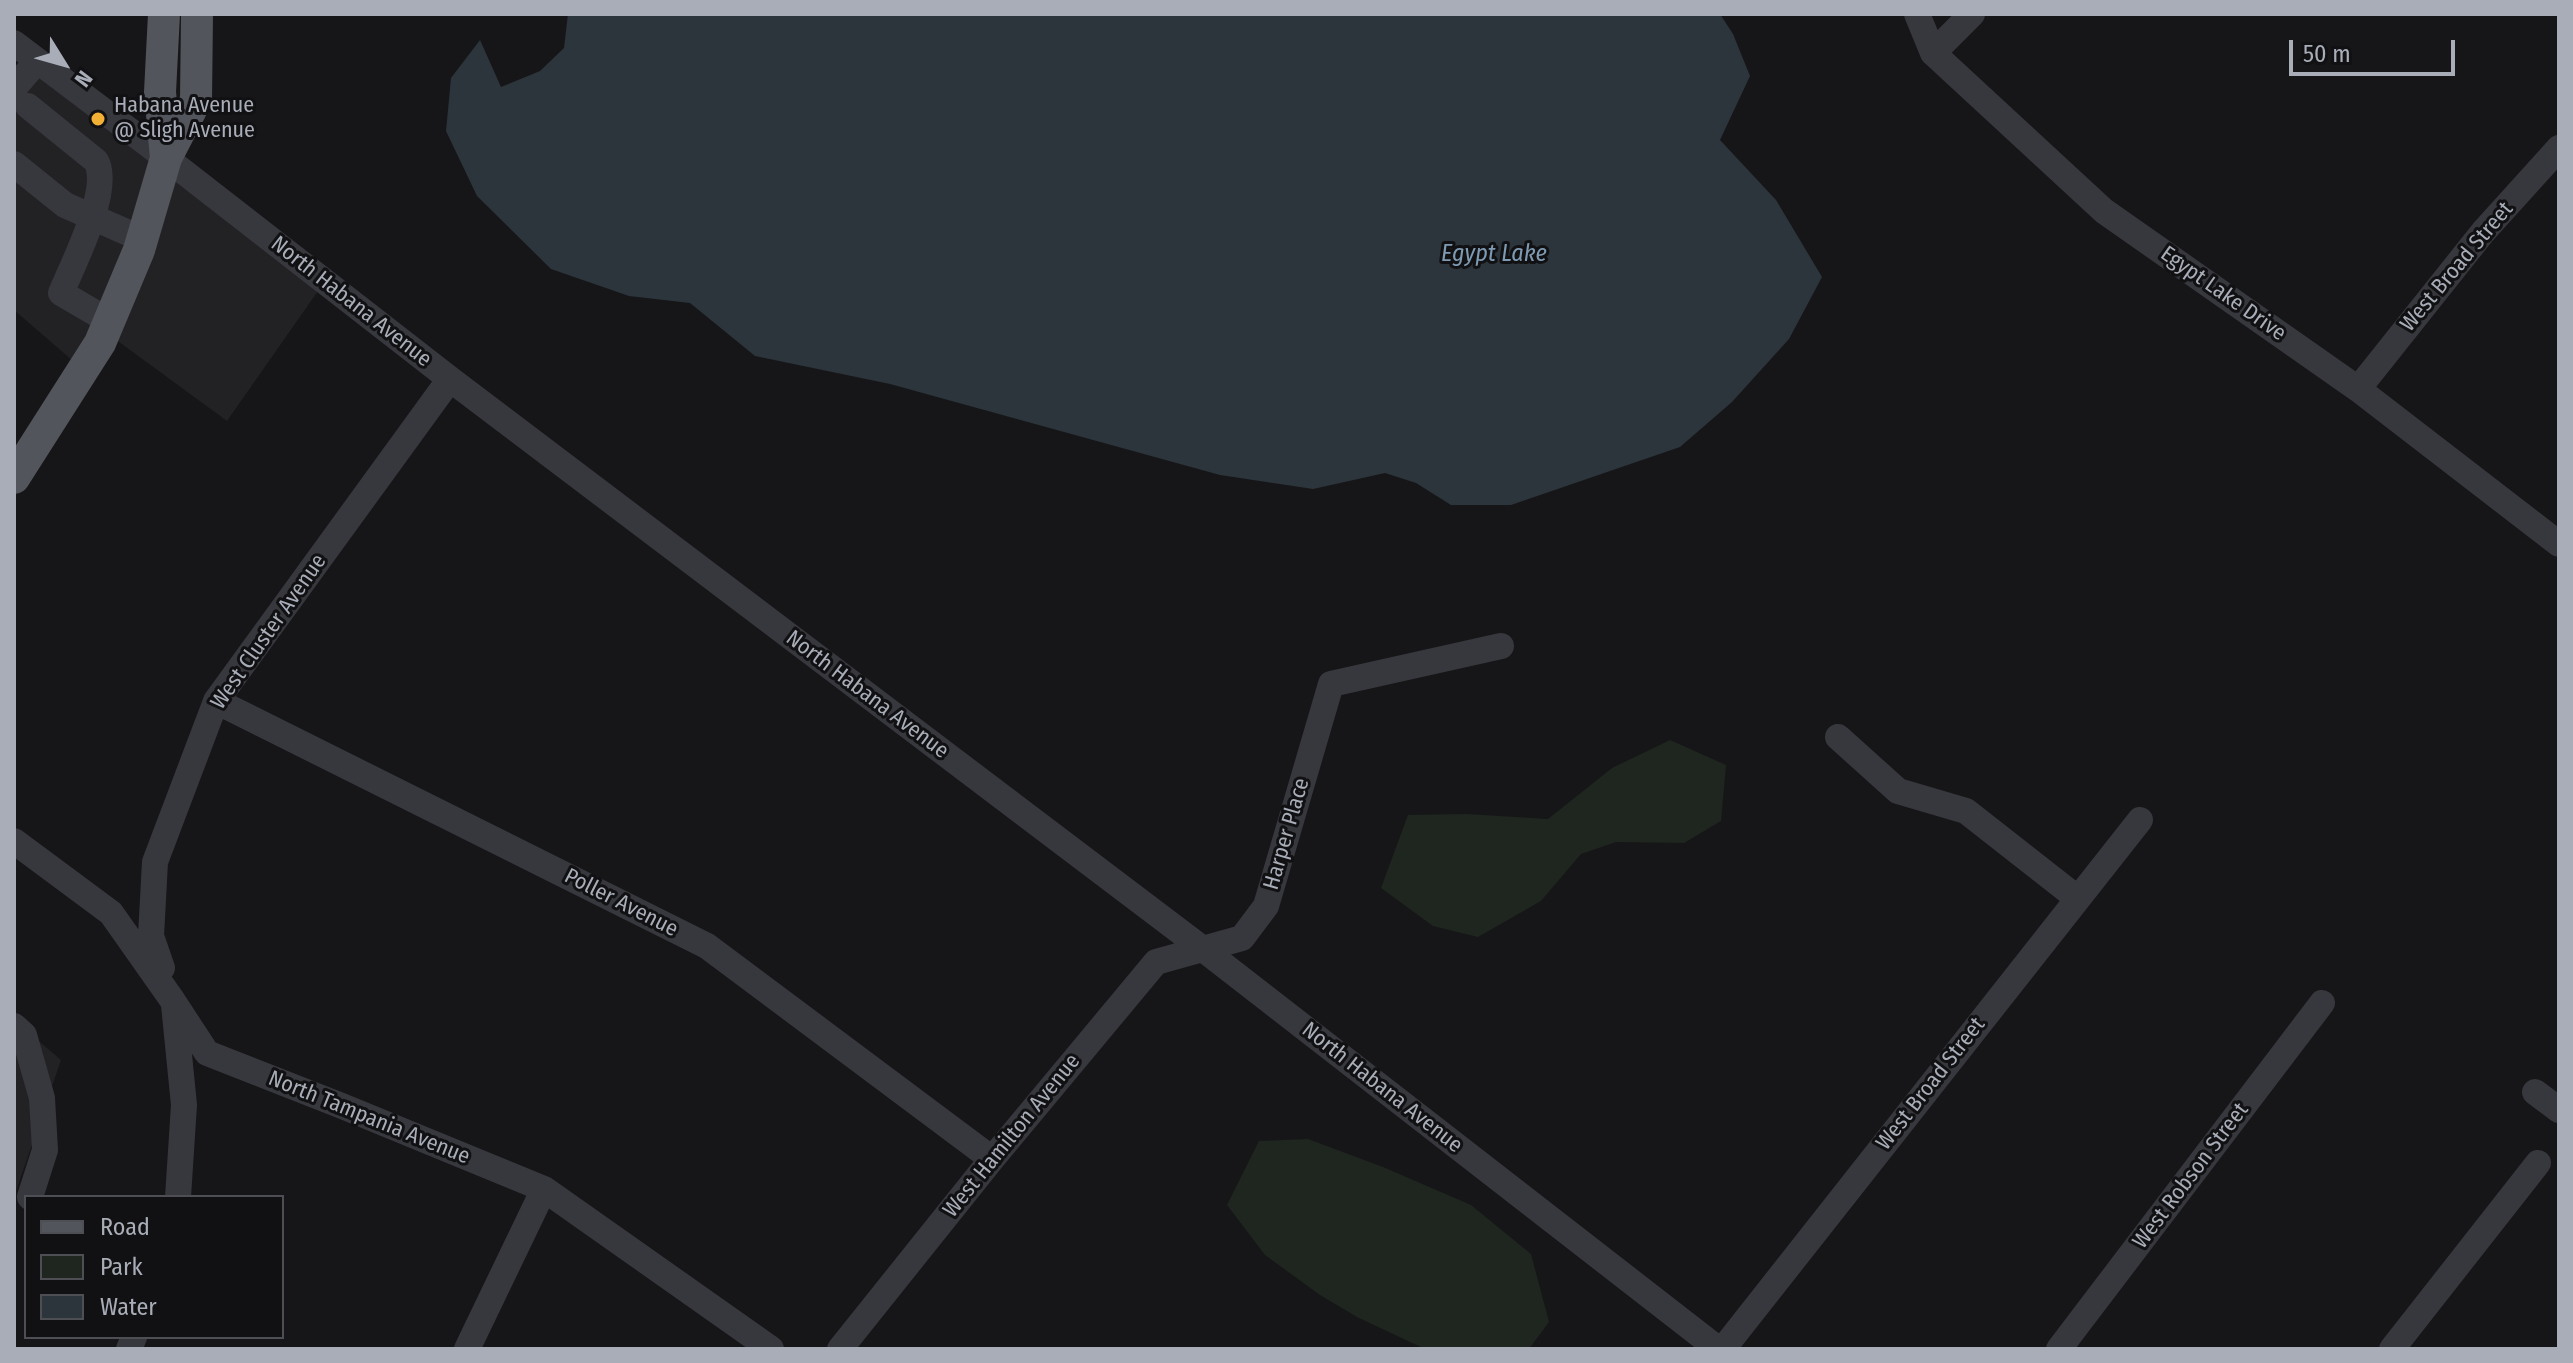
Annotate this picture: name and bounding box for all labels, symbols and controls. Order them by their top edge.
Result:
north arrow [24,24,104,104]
scale bar [2293,24,2459,74]
text: 50 m [2303,40,2351,68]
text: N [69,65,98,92]
place label: Habana Avenue @ Sligh Avenue [114,93,255,144]
marker: Habana Avenue @ Sligh Avenue [89,110,107,128]
street label: West Broad Street [2395,197,2519,337]
street label: North Habana Avenue [265,231,437,373]
water label: Egypt Lake [1441,240,1547,268]
street label: Egypt Lake Drive [2155,241,2291,347]
street label: West Cluster Avenue [206,549,332,715]
street label: North Habana Avenue [781,625,953,765]
street label: Harper Place [1258,775,1316,893]
street label: Poller Avenue [560,863,682,943]
street label: West Broad Street [1871,1012,1991,1156]
street label: North Habana Avenue [1296,1017,1468,1159]
street label: West Hamilton Avenue [938,1049,1086,1223]
street label: North Tampania Avenue [264,1066,474,1170]
street label: West Robson Street [2128,1098,2254,1254]
legend [24,1195,284,1339]
text: Road [100,1213,150,1241]
text: Park [100,1253,143,1281]
text: Water [100,1293,157,1321]

